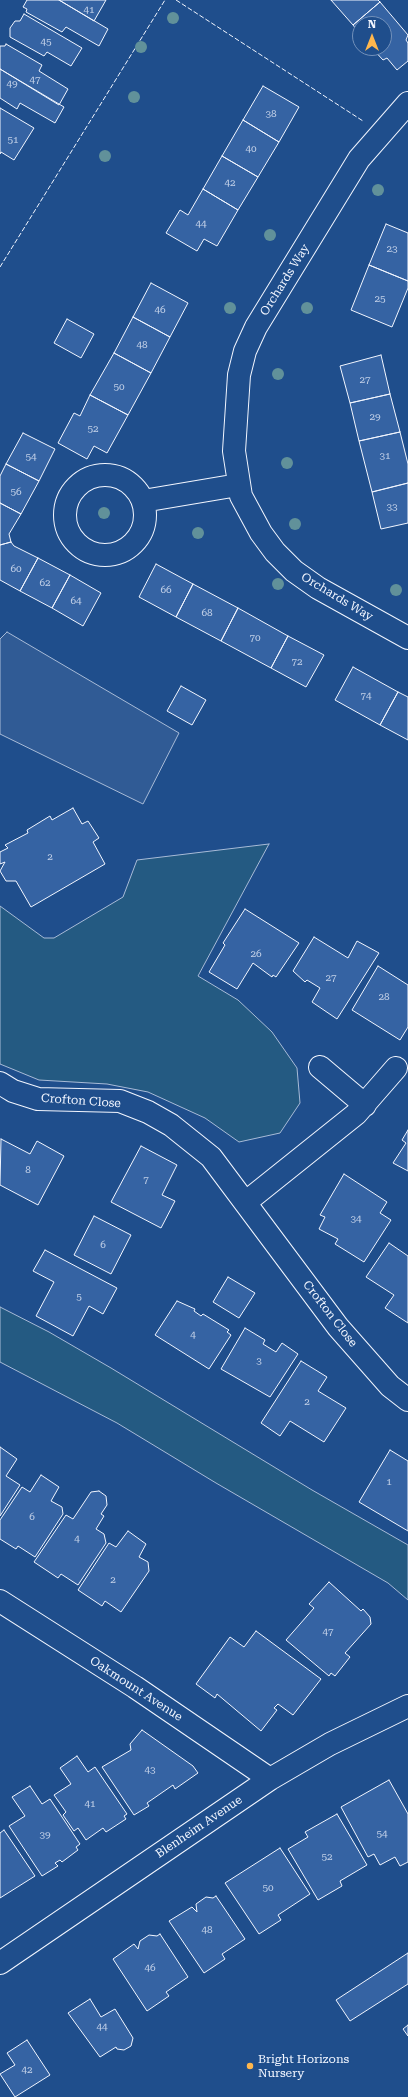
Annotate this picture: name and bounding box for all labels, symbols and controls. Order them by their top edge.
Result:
house number: 41 [83,4,95,16]
north arrow [352,16,392,56]
text: N [368,18,376,31]
house number: 45 [40,36,52,48]
house number: 47 [29,74,41,86]
house number: 49 [6,78,18,90]
house number: 38 [265,108,277,120]
house number: 51 [7,134,19,146]
house number: 40 [245,143,257,155]
house number: 42 [224,177,236,189]
house number: 44 [195,218,207,230]
street label: Orchards Way [257,242,313,318]
house number: 23 [386,243,398,255]
house number: 25 [374,293,386,305]
house number: 46 [154,304,166,316]
house number: 48 [136,339,148,351]
house number: 27 [359,374,371,386]
house number: 50 [113,381,125,393]
house number: 29 [369,411,381,423]
house number: 52 [87,423,99,435]
house number: 31 [379,450,391,462]
house number: 54 [25,451,37,463]
house number: 56 [10,486,22,498]
house number: 33 [386,501,398,513]
house number: 60 [10,563,22,575]
street label: Orchards Way [298,570,376,624]
house number: 62 [39,577,51,589]
house number: 66 [160,584,172,596]
house number: 64 [70,595,82,607]
house number: 68 [201,607,213,619]
house number: 70 [249,632,261,644]
house number: 72 [291,656,303,668]
house number: 74 [360,690,372,702]
house number: 2 [47,851,53,863]
house number: 26 [250,948,262,960]
house number: 27 [325,972,337,984]
house number: 28 [378,991,390,1003]
street label: Crofton Close [41,1091,121,1111]
house number: 8 [25,1164,31,1176]
house number: 7 [143,1174,149,1186]
house number: 34 [350,1213,362,1225]
house number: 6 [100,1239,106,1251]
street label: Crofton Close [300,1278,360,1350]
house number: 5 [76,1291,82,1303]
house number: 4 [190,1329,196,1341]
house number: 3 [256,1355,262,1367]
house number: 2 [304,1396,310,1408]
house number: 1 [386,1476,392,1488]
house number: 6 [29,1511,35,1523]
house number: 4 [74,1533,80,1545]
house number: 2 [110,1574,116,1586]
house number: 47 [322,1626,334,1638]
street label: Oakmount Avenue [87,1654,185,1724]
house number: 43 [144,1764,156,1776]
street label: Blenheim Avenue [153,1793,245,1861]
house number: 41 [84,1798,96,1810]
house number: 54 [376,1828,388,1840]
house number: 39 [39,1829,51,1841]
house number: 52 [321,1851,333,1863]
house number: 50 [262,1882,274,1894]
house number: 48 [201,1924,213,1936]
house number: 46 [144,1962,156,1974]
house number: 44 [96,2021,108,2033]
place label: Bright Horizons Nursery [258,2052,349,2080]
marker: Bright Horizons Nursery [245,2061,255,2071]
house number: 42 [21,2064,33,2076]

